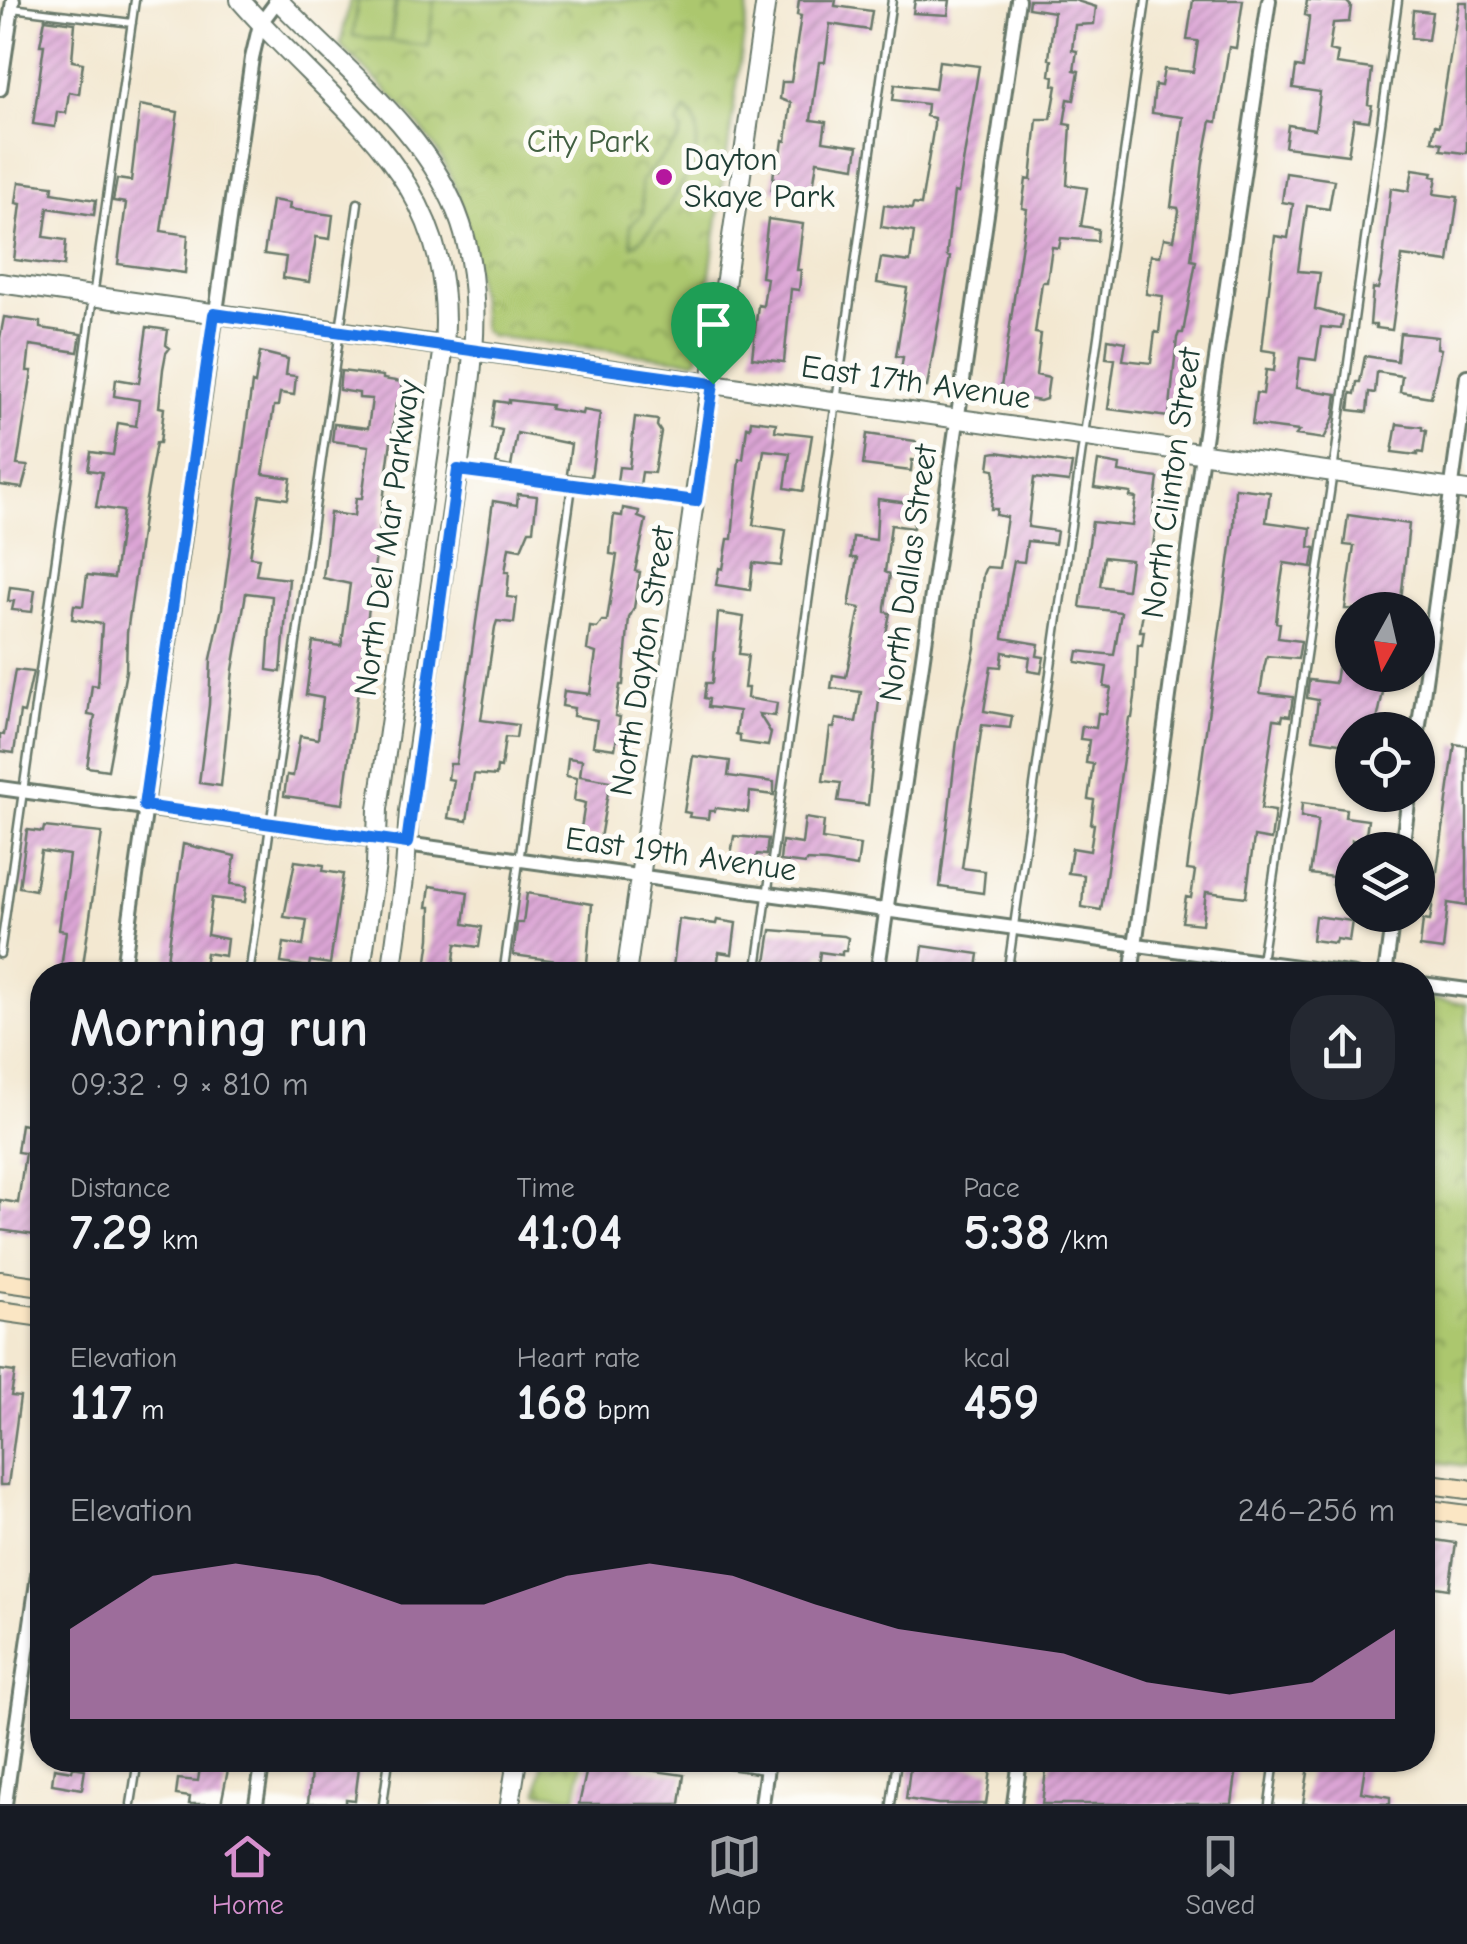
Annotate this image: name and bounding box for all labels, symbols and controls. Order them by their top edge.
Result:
park label: City Park [527,123,650,160]
place label: Dayton Skaye Park [684,141,835,215]
marker: Dayton Skaye Park [653,166,675,188]
pin [671,282,756,385]
icon: arrive [686,297,741,352]
street label: North Clinton Street [1134,344,1208,621]
street label: East 17th Avenue [799,348,1033,416]
street label: North Del Mar Parkway [346,377,428,698]
street label: North Dallas Street [872,441,944,704]
street label: North Dayton Street [602,523,682,798]
north arrow [1335,592,1435,692]
map controls [1335,592,1435,932]
button: locate [1335,712,1435,812]
street label: East 19th Avenue [563,819,799,889]
button: layers [1335,832,1435,932]
button: share [1290,995,1395,1100]
text: Morning run [70,996,368,1060]
text: 09:32 · 9 × 810 m [70,1066,308,1103]
text: Distance [70,1172,170,1204]
text: Time [517,1172,575,1204]
text: Pace [963,1172,1020,1204]
text: 7.29 [70,1204,153,1262]
text: 41:04 [517,1204,622,1262]
text: 5:38 [963,1204,1050,1262]
text: km [153,1224,199,1256]
text: /km [1050,1224,1109,1256]
text: Elevation [70,1342,177,1374]
text: Heart rate [517,1342,640,1374]
text: kcal [963,1342,1010,1374]
text: 117 [70,1374,132,1432]
text: 168 [517,1374,588,1432]
text: 459 [963,1374,1039,1432]
text: m [132,1394,164,1426]
text: bpm [588,1394,650,1426]
text: Elevation [70,1492,193,1529]
text: 246–256 m [1238,1492,1395,1529]
tab: Home [212,1829,284,1921]
tab: Map [707,1829,762,1921]
tab: Saved [1185,1829,1255,1921]

